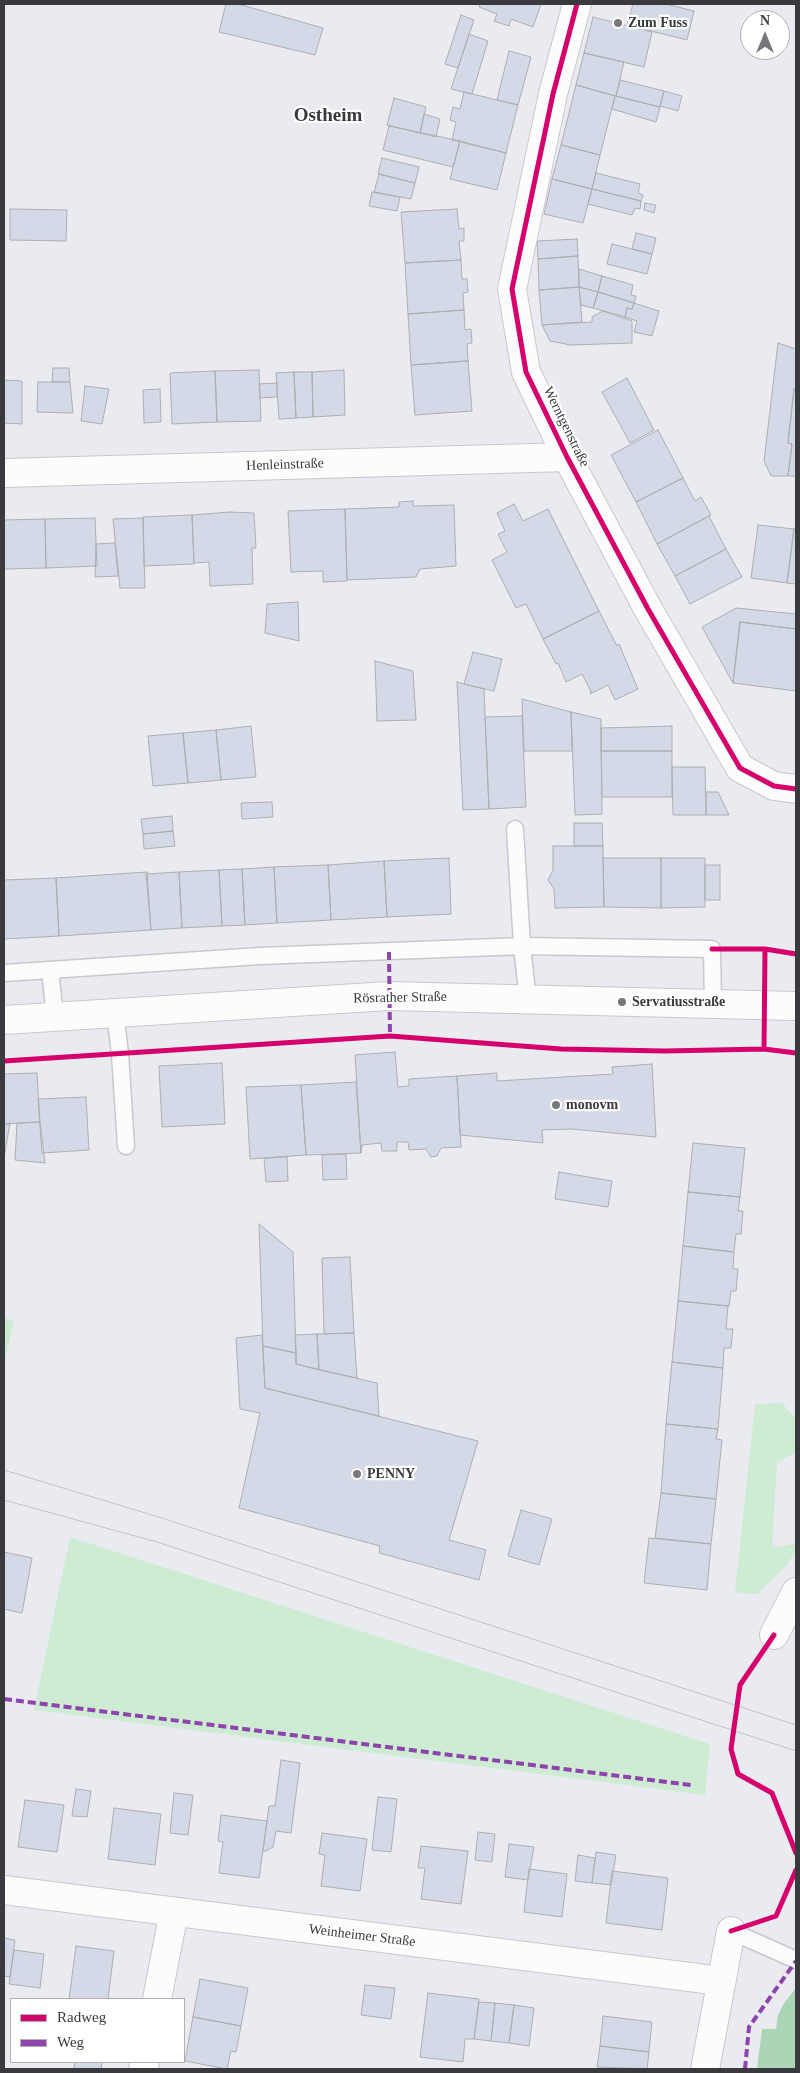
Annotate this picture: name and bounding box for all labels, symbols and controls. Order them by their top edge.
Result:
north arrow [740,10,790,60]
text: N [760,13,770,28]
place label: Zum Fuss [628,15,688,31]
marker: Zum Fuss [612,17,624,29]
district label: Ostheim [294,105,362,127]
street label: Werntgenstraße [539,384,593,470]
street label: Henleinstraße [246,455,324,475]
street label: Rösrather Straße [353,989,447,1007]
place label: Servatiusstraße [632,994,725,1010]
marker: Servatiusstraße [616,996,628,1008]
place label: monovm [566,1097,618,1113]
marker: monovm [550,1099,562,1111]
place label: PENNY [367,1466,415,1482]
marker: PENNY [351,1468,363,1480]
street label: Weinheimer Straße [308,1921,416,1951]
legend [10,1998,185,2063]
text: Radweg [57,2009,106,2025]
text: Weg [57,2034,84,2050]

